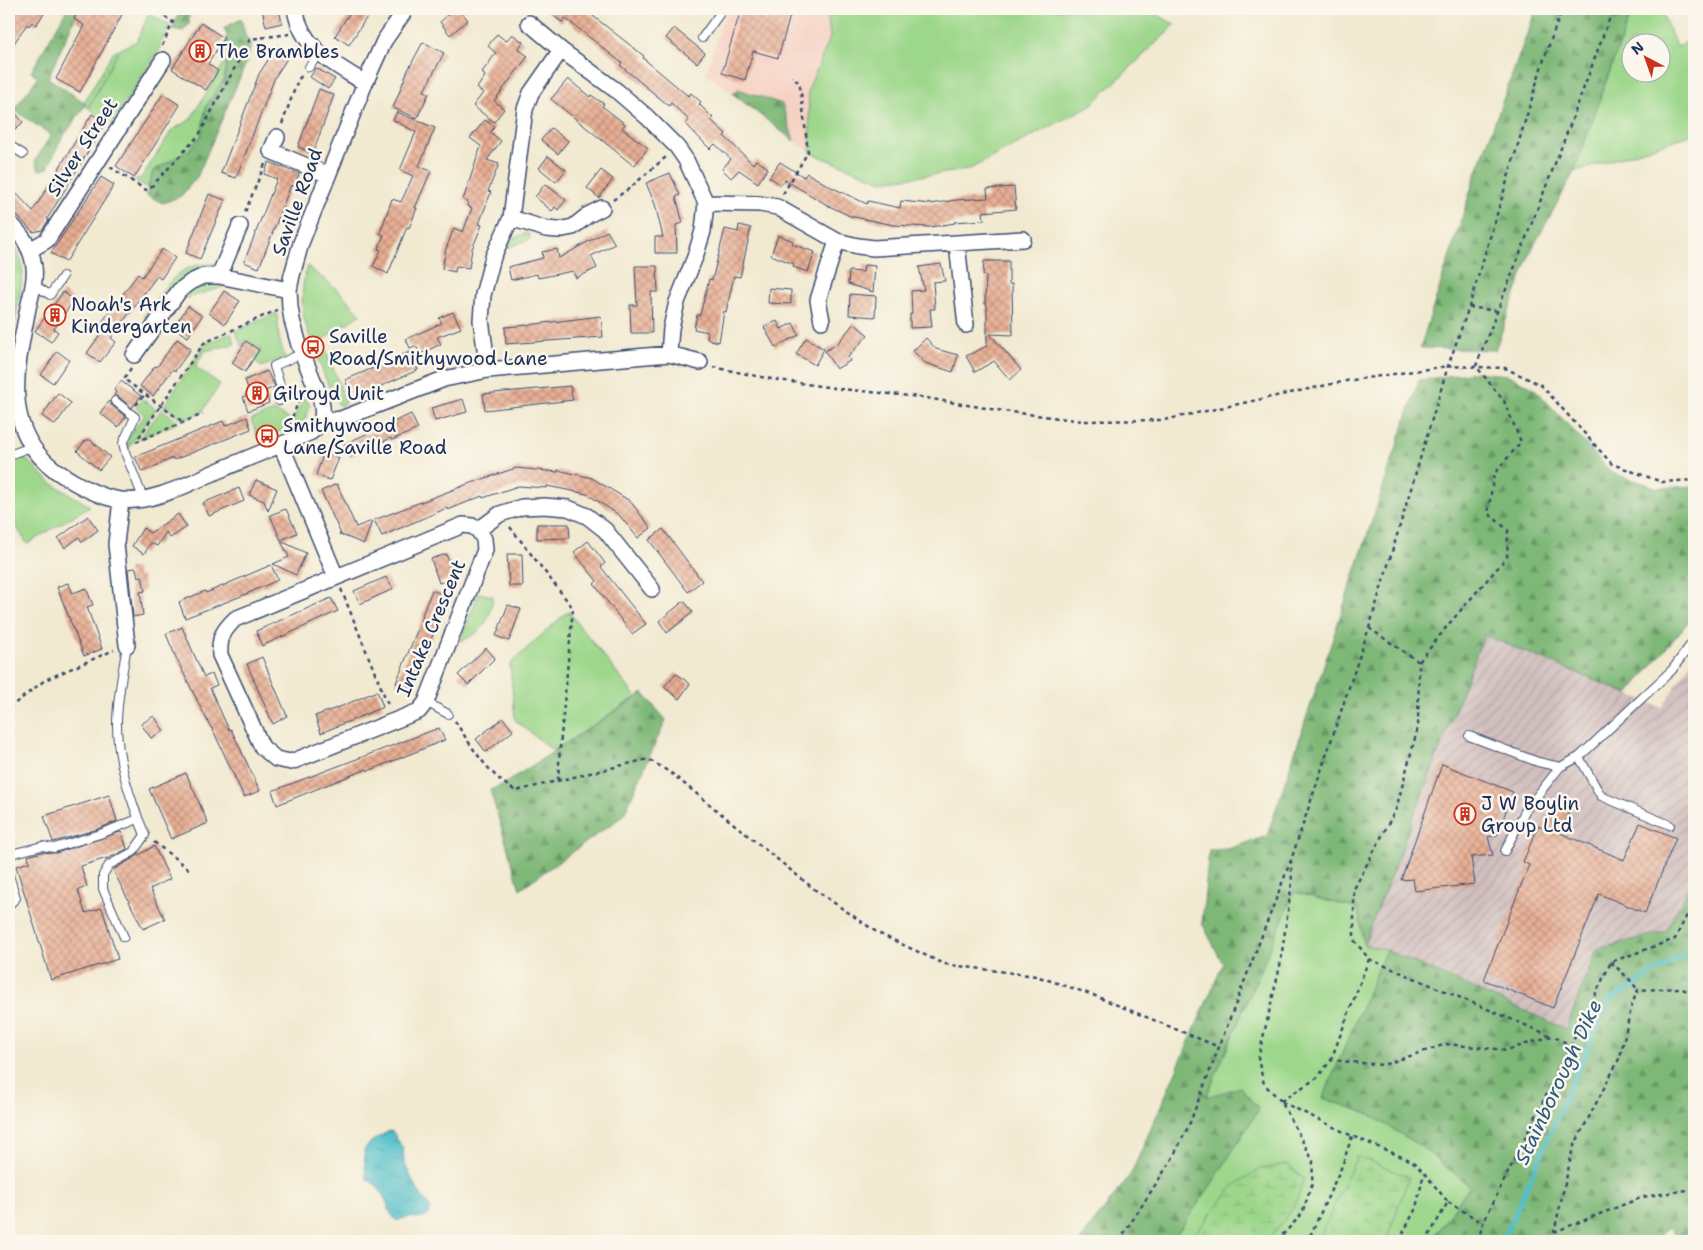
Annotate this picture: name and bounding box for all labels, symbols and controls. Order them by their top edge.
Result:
north arrow [1620,32,1670,82]
text: N [1627,38,1648,59]
building icon: The Brambles [188,39,212,63]
place label: The Brambles [216,39,339,64]
street label: Silver Street [41,93,123,201]
street label: Saville Road [266,145,328,259]
place label: Noah's Ark Kindergarten [71,292,192,339]
building icon: Noah's Ark Kindergarten [43,303,67,327]
place label: Saville Road/Smithywood Lane [329,324,548,371]
bus stop icon: Saville Road/Smithywood Lane [301,335,325,359]
building icon: Gilroyd Unit [245,381,269,405]
place label: Gilroyd Unit [273,381,384,406]
place label: Smithywood Lane/Saville Road [283,413,447,460]
bus stop icon: Smithywood Lane/Saville Road [255,424,279,448]
street label: Intake Crescent [391,556,471,700]
place label: J W Boylin Group Ltd [1481,791,1579,838]
building icon: J W Boylin Group Ltd [1453,802,1477,826]
water label: Stainborough Dike [1508,995,1608,1169]

